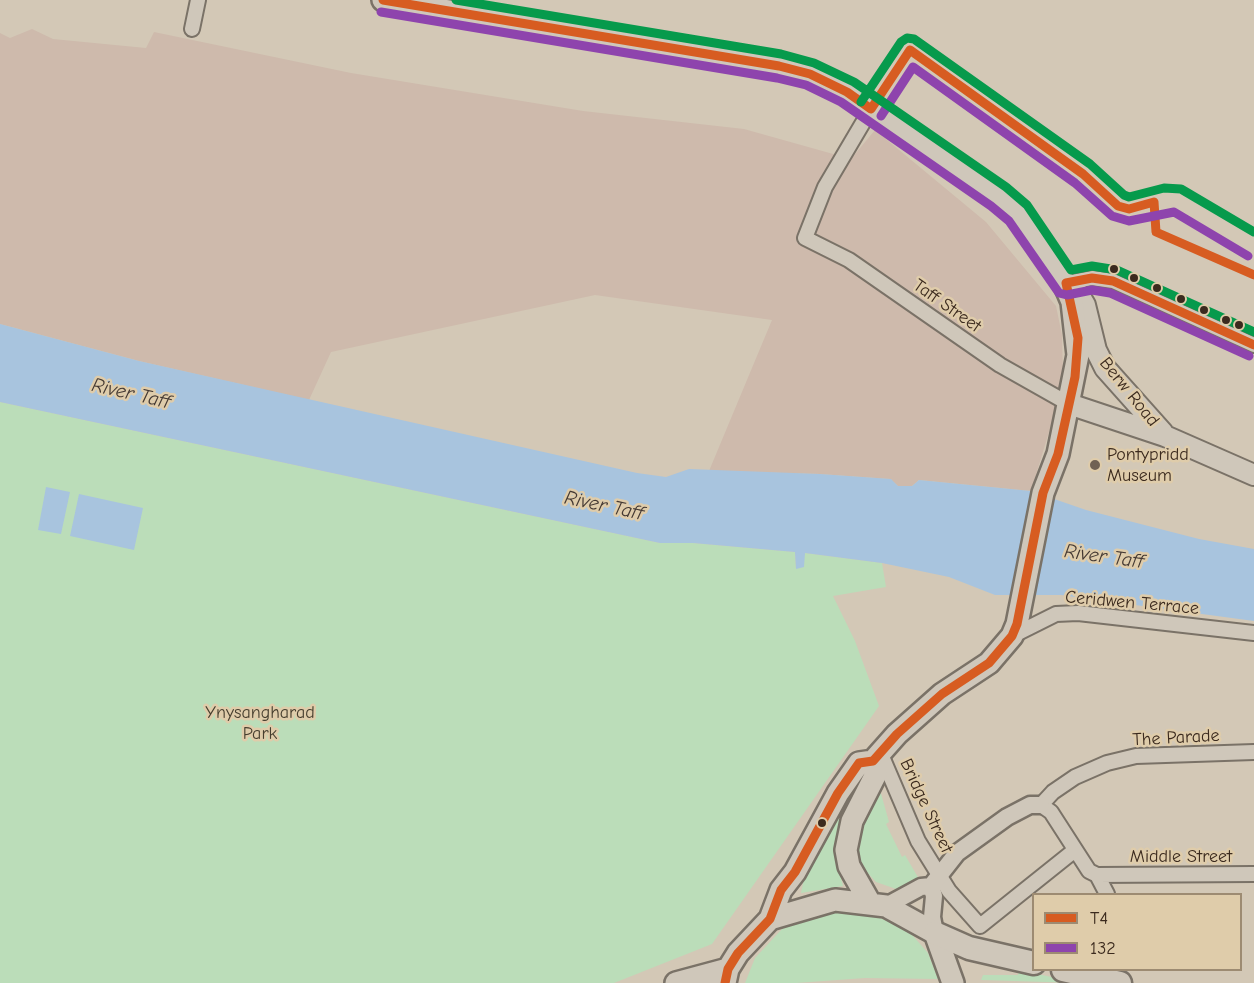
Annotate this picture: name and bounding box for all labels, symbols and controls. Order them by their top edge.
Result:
unlabelled marker [1108,263,1120,275]
unlabelled marker [1128,272,1140,284]
street label: Taff Street [909,275,985,337]
unlabelled marker [1151,282,1163,294]
unlabelled marker [1175,293,1187,305]
unlabelled marker [1198,304,1210,316]
unlabelled marker [1220,314,1232,326]
unlabelled marker [1233,319,1245,331]
street label: Berw Road [1095,353,1163,431]
water label: River Taff [89,373,173,415]
place label: Pontypridd Museum [1107,444,1189,486]
marker: Pontypridd Museum [1088,458,1102,472]
water label: River Taff [562,486,646,526]
water label: River Taff [1063,540,1145,574]
street label: Ceridwen Terrace [1064,586,1200,620]
park label: Ynysangharad Park [205,702,315,744]
street label: The Parade [1132,725,1220,751]
street label: Bridge Street [895,755,957,857]
unlabelled marker [816,817,828,829]
street label: Middle Street [1130,846,1232,868]
legend [1032,893,1242,971]
text: T4 [1090,908,1108,929]
text: 132 [1090,938,1116,959]

